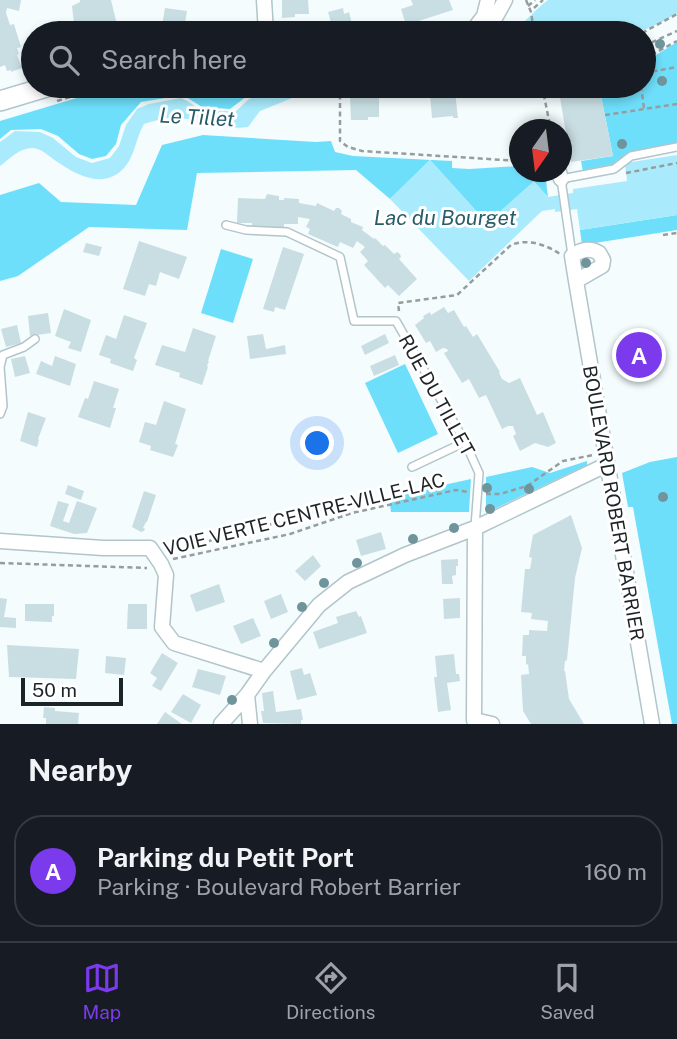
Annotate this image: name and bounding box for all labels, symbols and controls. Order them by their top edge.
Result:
search box [21,21,656,98]
icon: search [45,41,83,79]
text: Search here [101,44,247,75]
water label: Le Tillet [159,103,235,131]
north arrow [509,119,572,182]
water label: Lac du Bourget [374,205,516,230]
pin: A [616,329,662,381]
street label: RUE DU TILLET [395,330,479,460]
street label: BOULEVARD ROBERT BARRIER [579,364,649,642]
your location [300,426,334,460]
street label: VOIE VERTE CENTRE-VILLE-LAC [161,468,447,560]
scale bar [21,675,122,707]
text: 50 m [32,679,77,701]
text: Nearby [28,752,132,788]
text: Parking du Petit Port [97,842,354,873]
text: A [45,858,61,885]
text: 160 m [584,858,647,885]
text: Parking · Boulevard Robert Barrier [97,873,461,900]
tab: Map [82,959,121,1023]
tab: Directions [286,959,375,1023]
tab: Saved [540,959,595,1023]

